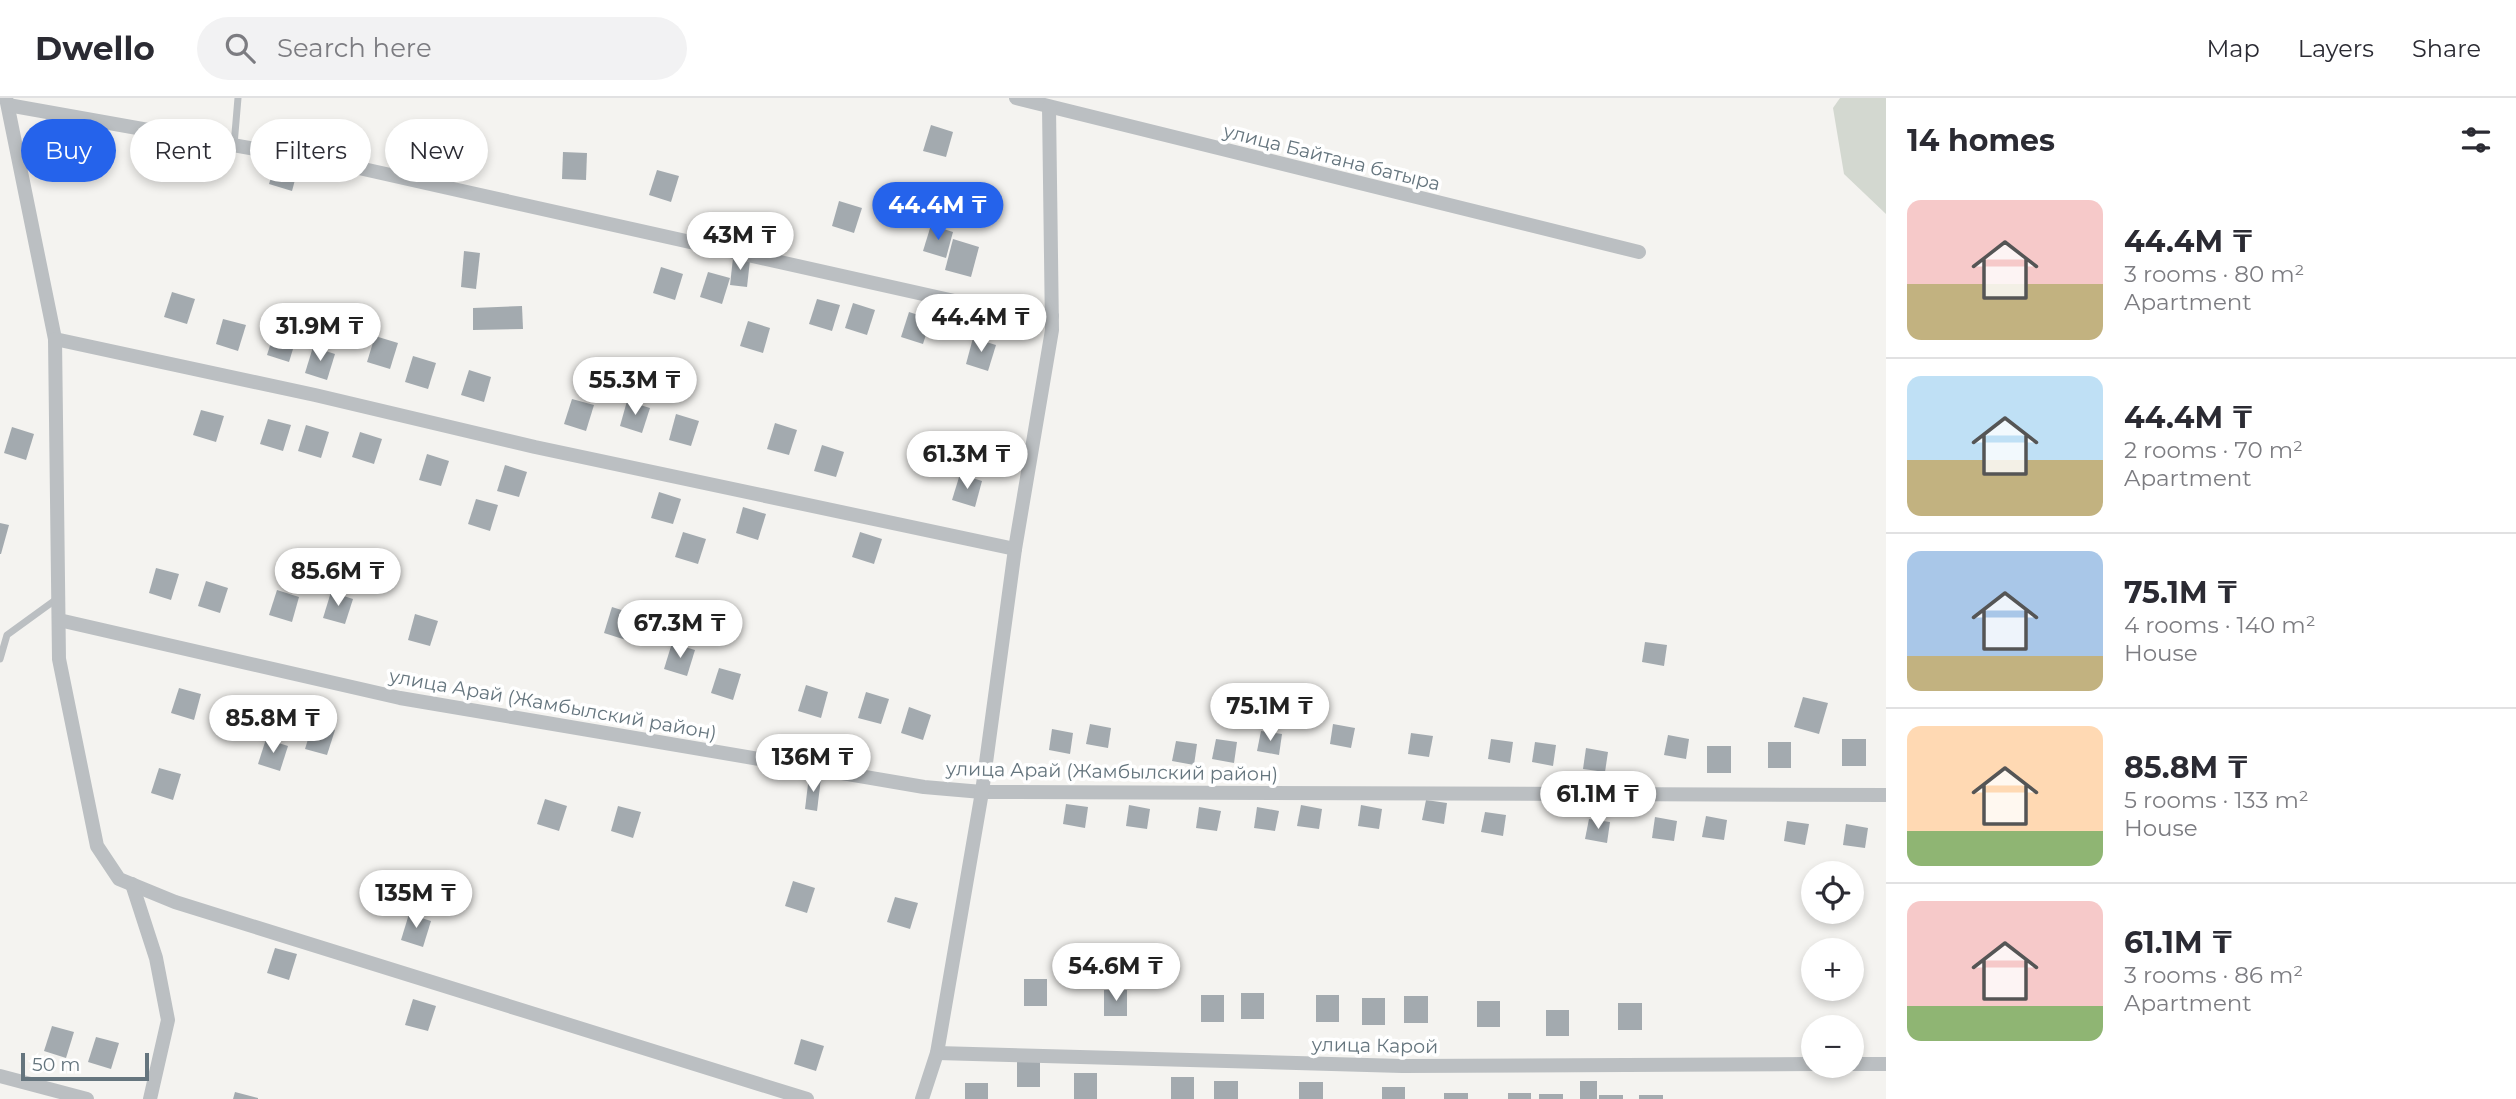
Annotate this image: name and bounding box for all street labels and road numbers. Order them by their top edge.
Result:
street label: улица Байтана батыра [1220,119,1443,196]
street label: улица Арай (Жамбылский район) [386,664,719,745]
street label: улица Арай (Жамбылский район) [945,757,1278,786]
street label: улица Карой [1311,1033,1438,1058]

